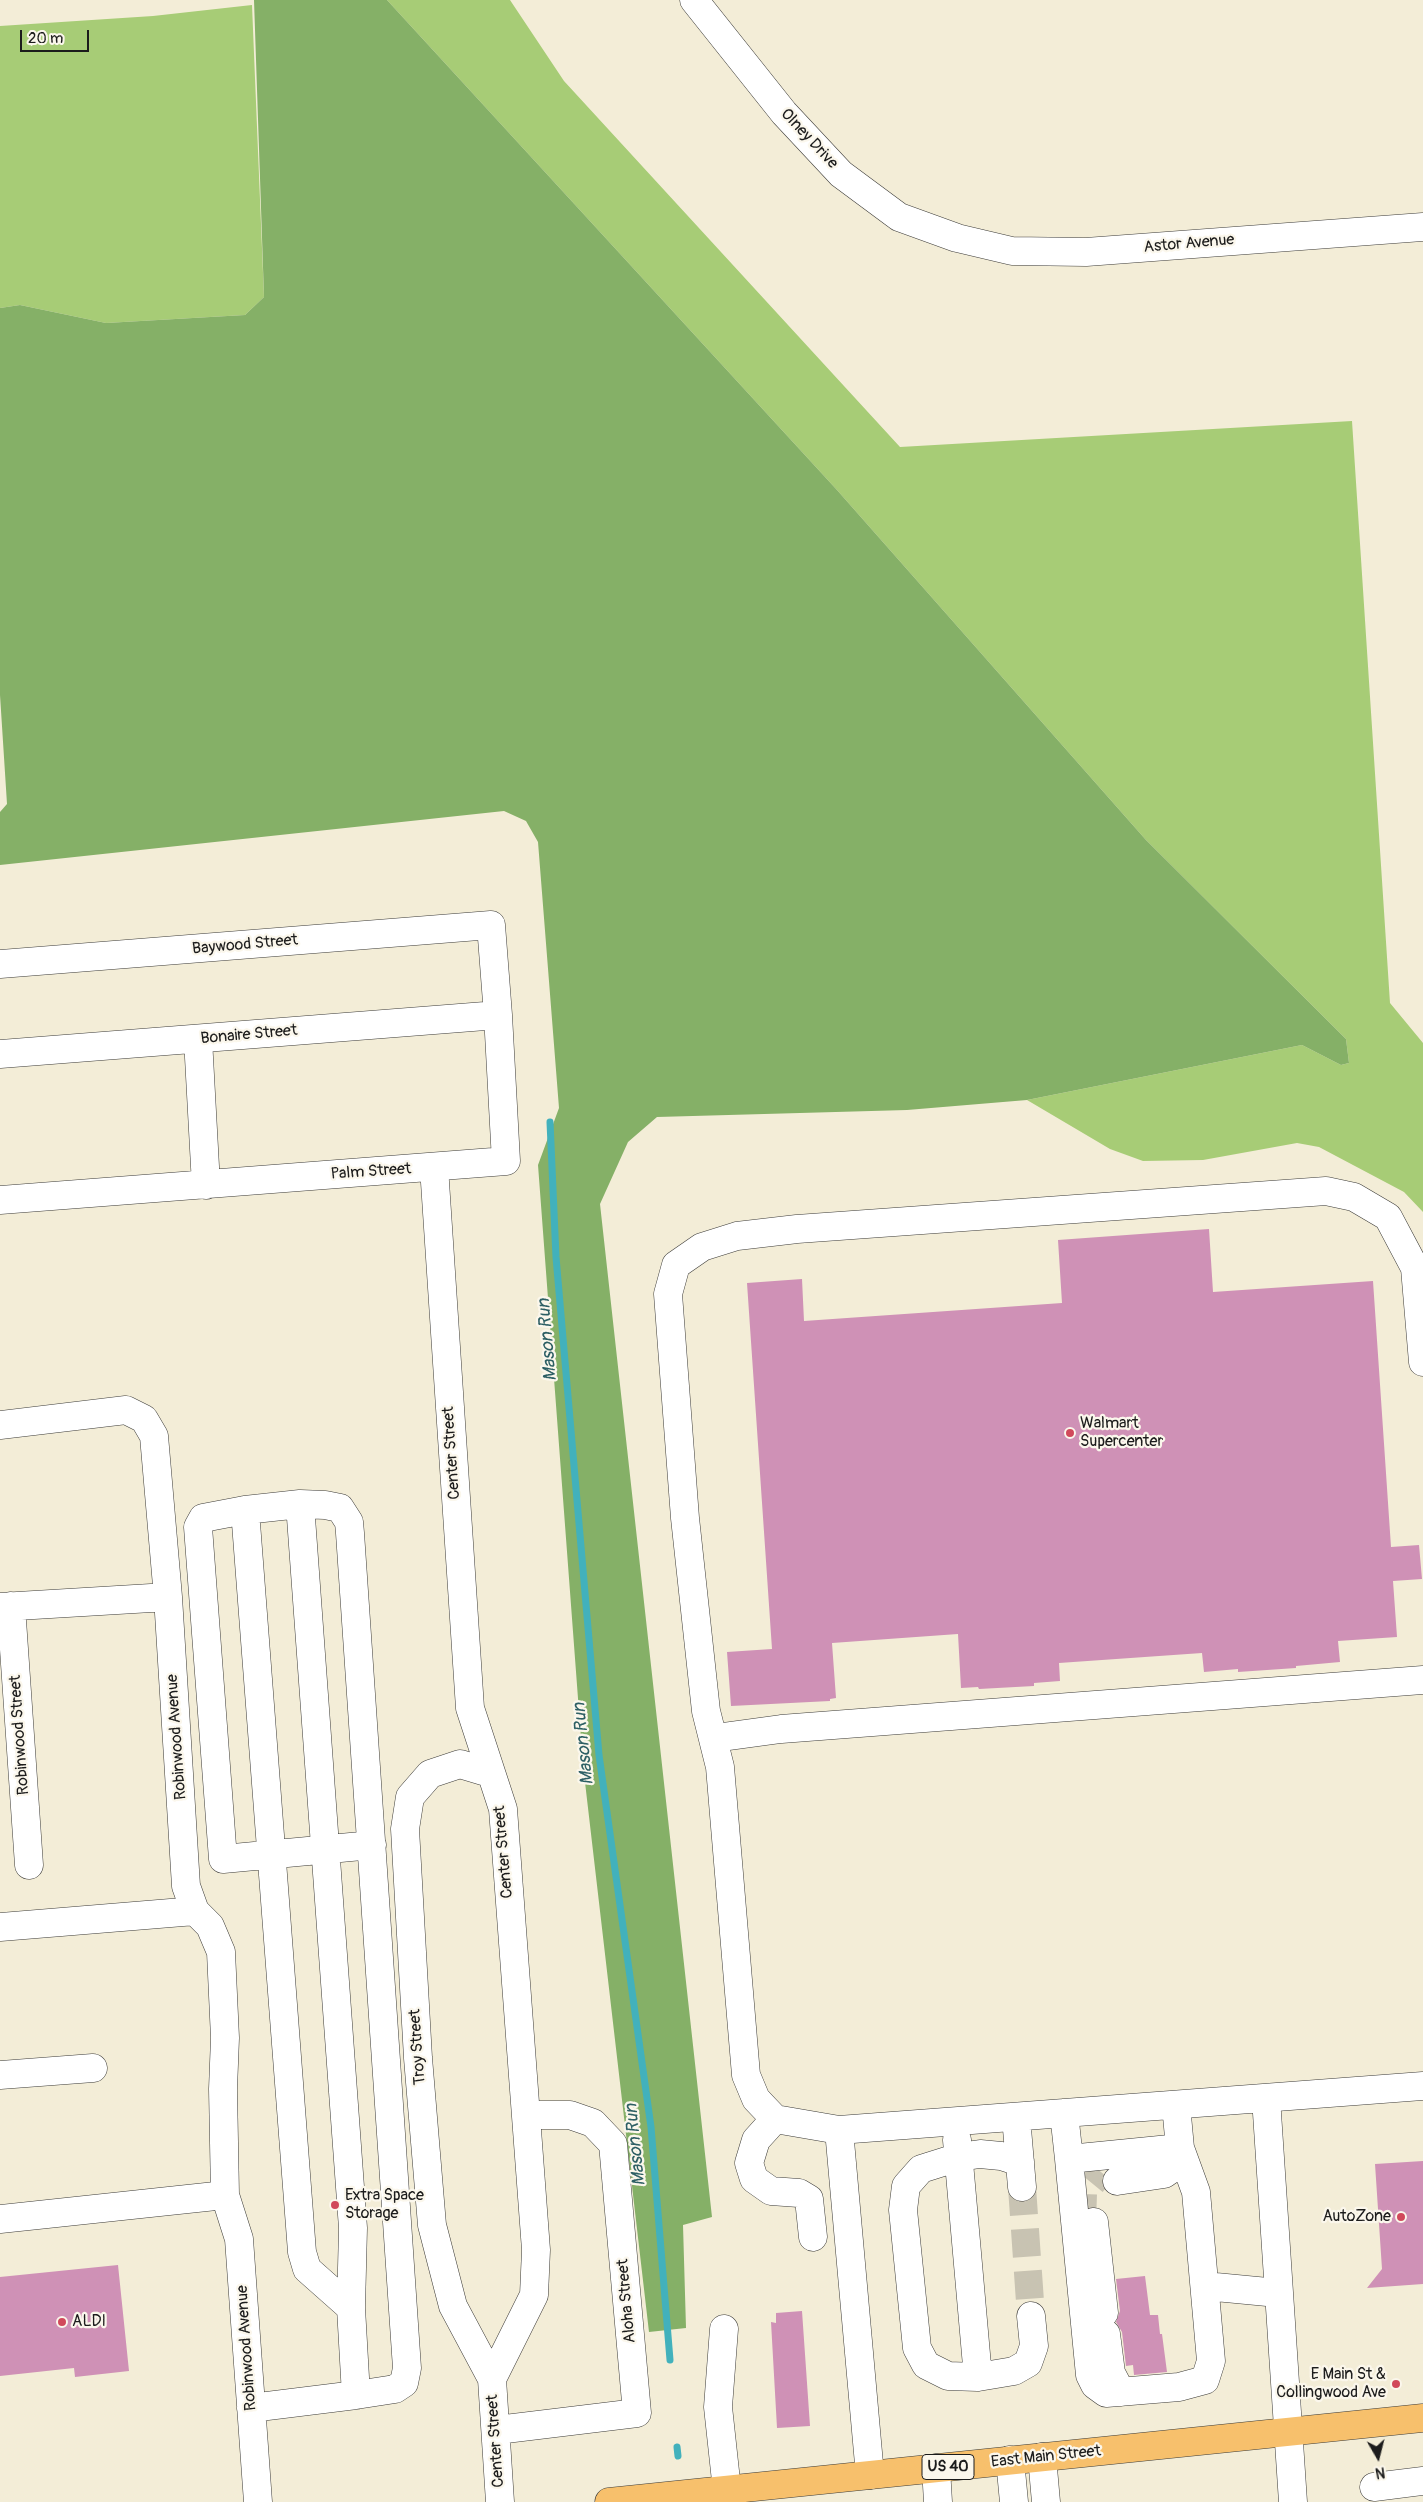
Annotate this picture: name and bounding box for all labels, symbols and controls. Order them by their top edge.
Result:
scale bar [22,20,91,52]
text: 20 m [28,29,63,48]
street label: Olney Drive [776,105,842,173]
street label: Astor Avenue [1143,230,1235,258]
street label: Baywood Street [191,931,299,959]
street label: Bonaire Street [200,1021,298,1049]
street label: Palm Street [330,1160,412,1184]
water label: Mason Run [534,1298,562,1382]
street label: Center Street [439,1406,465,1500]
place label: Walmart Supercenter [1080,1414,1163,1452]
marker: Walmart Supercenter [1064,1427,1076,1439]
street label: Robinwood Street [6,1674,34,1796]
street label: Robinwood Avenue [163,1674,191,1800]
water label: Mason Run [569,1702,599,1786]
street label: Center Street [490,1805,518,1899]
street label: Troy Street [406,2008,430,2086]
water label: Mason Run [621,2103,651,2187]
place label: Extra Space Storage [345,2186,424,2224]
marker: Extra Space Storage [329,2199,341,2211]
place label: AutoZone [1323,2207,1391,2227]
marker: AutoZone [1395,2211,1407,2223]
street label: Aloha Street [614,2258,640,2344]
street label: Robinwood Avenue [233,2285,261,2411]
place label: ALDI [72,2312,106,2332]
marker: ALDI [56,2316,68,2328]
place label: E Main St & Collingwood Ave [1276,2365,1386,2403]
marker: E Main St & Collingwood Ave [1390,2378,1402,2390]
street label: Center Street [483,2394,509,2488]
north arrow [1353,2432,1403,2482]
street label: East Main Street [990,2442,1102,2472]
road number: US 40 [922,2454,974,2480]
text: N [1374,2463,1386,2481]

